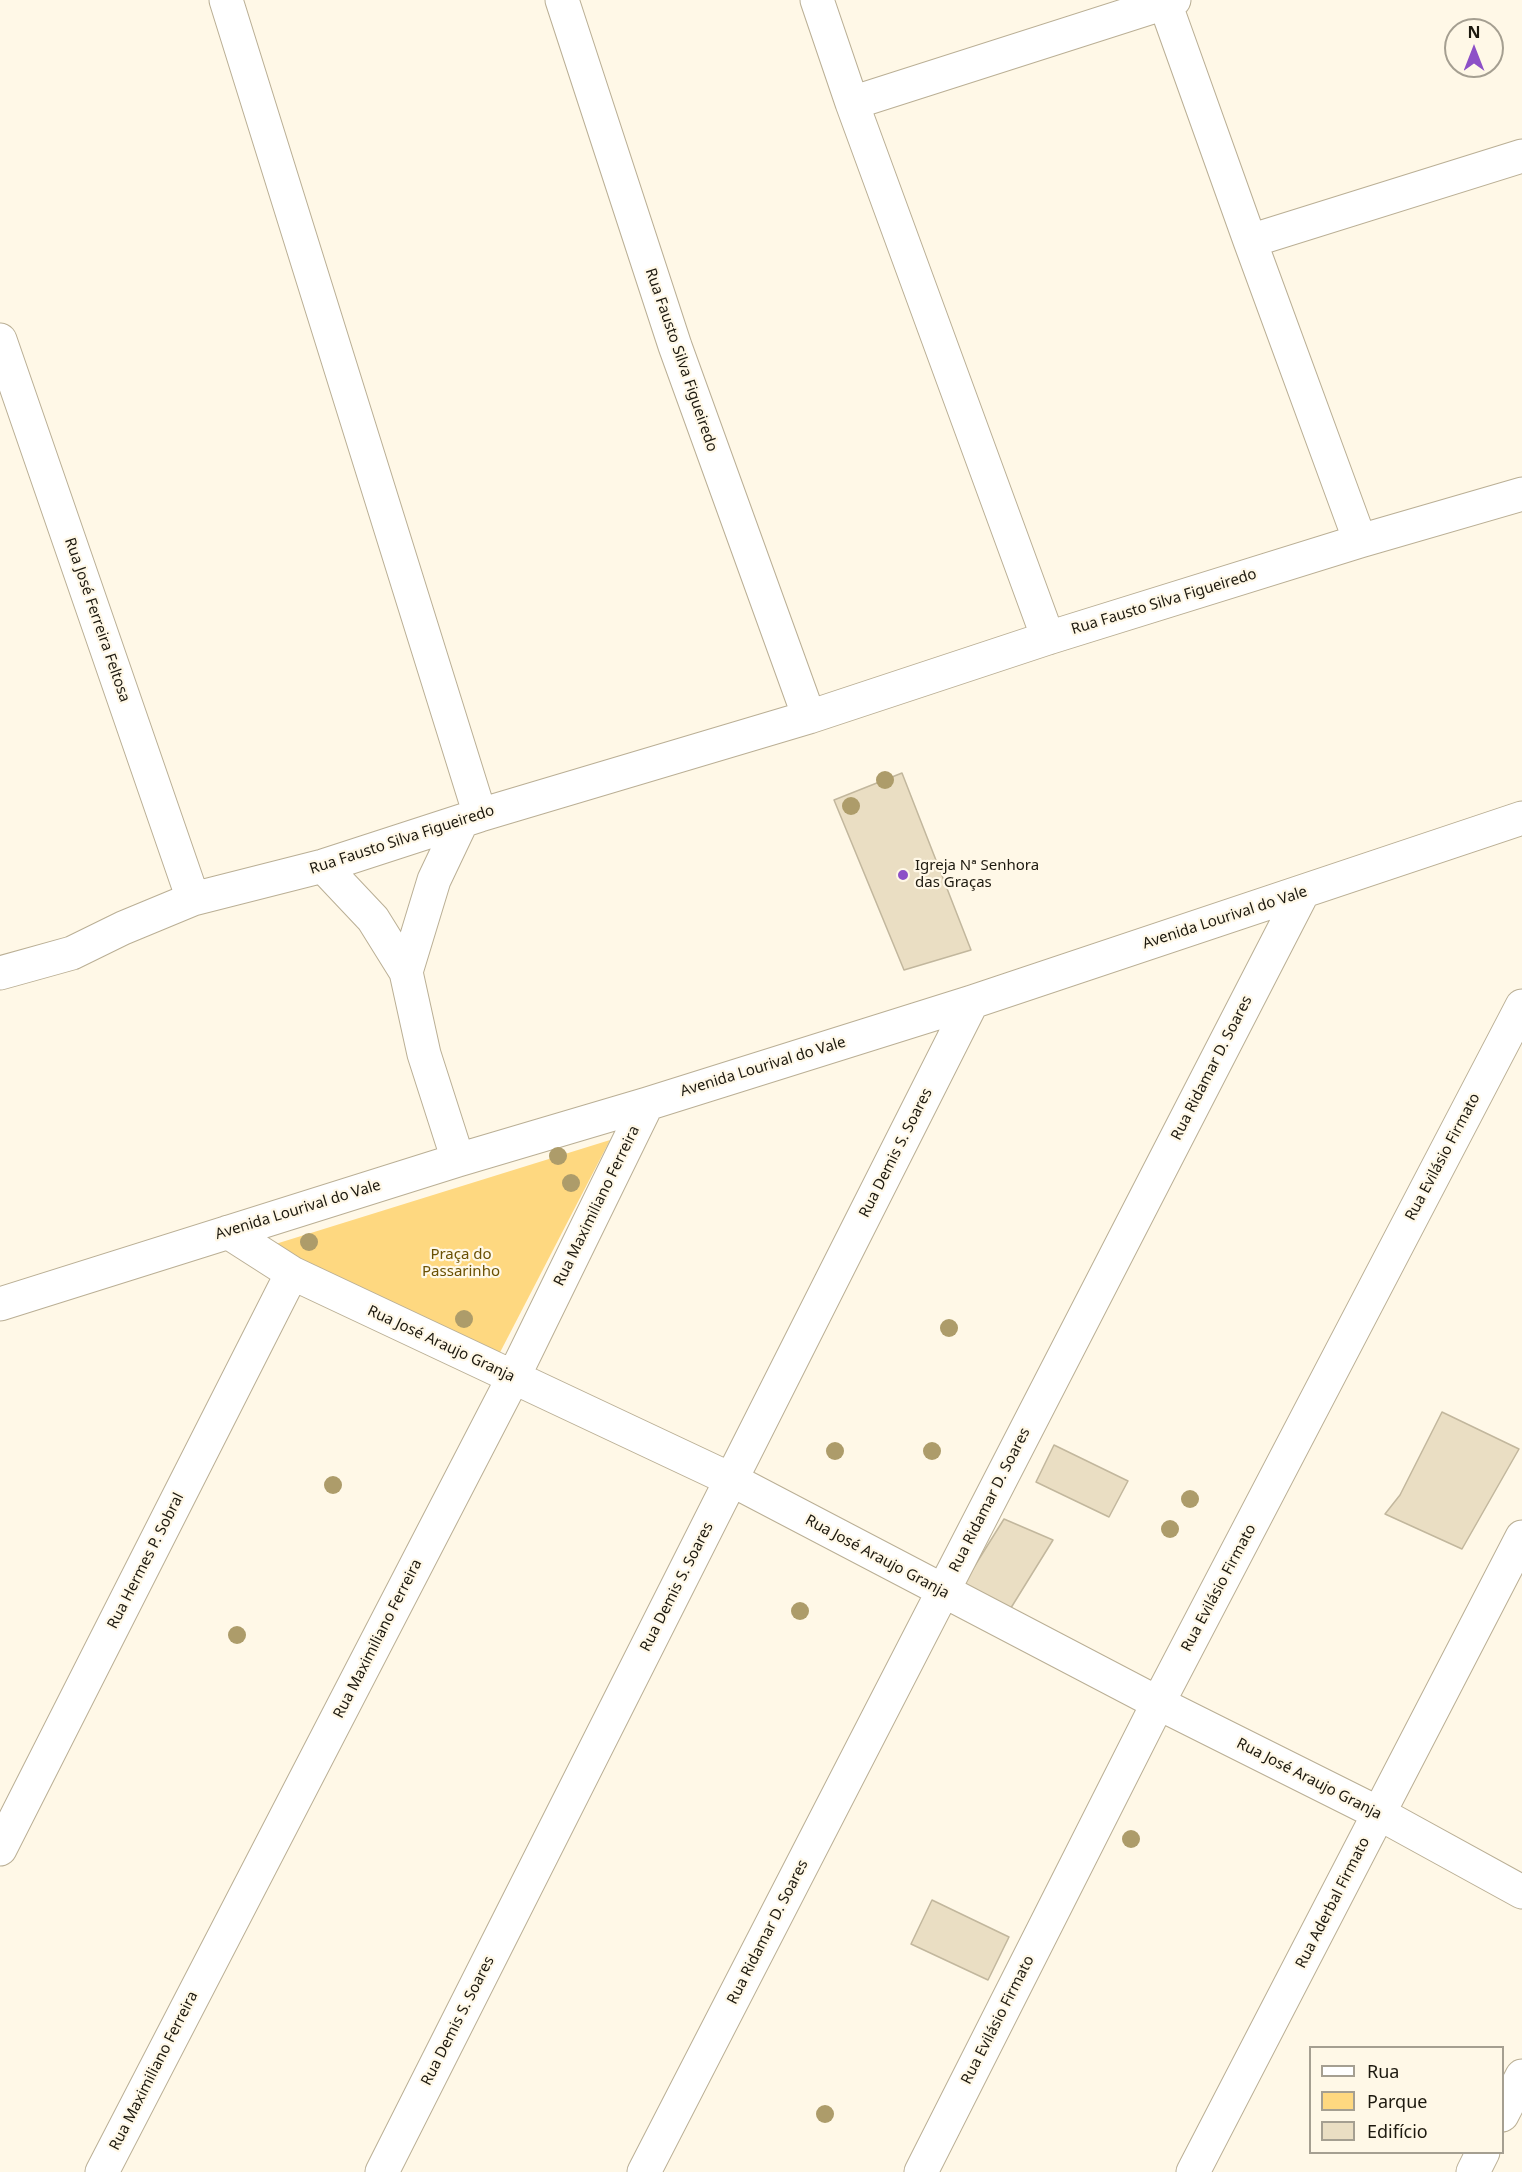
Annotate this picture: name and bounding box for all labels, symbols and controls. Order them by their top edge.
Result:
north arrow [1444,18,1504,78]
text: N [1467,21,1481,43]
street label: Rua Fausto Silva Figueiredo [641,266,721,454]
street label: Rua José Ferreira Feltosa [60,535,134,705]
street label: Rua Fausto Silva Figueiredo [1069,565,1259,639]
street label: Rua Fausto Silva Figueiredo [307,802,497,878]
place label: Igreja Nª Senhora das Graças [915,857,1039,892]
marker: Igreja Nª Senhora das Graças [896,868,910,882]
street label: Avenida Lourival do Vale [1140,883,1310,953]
street label: Rua Ridamar D. Soares [1168,993,1256,1143]
street label: Avenida Lourival do Vale [678,1033,848,1101]
street label: Rua Demis S. Soares [856,1085,936,1221]
street label: Rua Evilásio Firmato [1402,1090,1484,1224]
street label: Rua Maximiliano Ferreira [550,1123,644,1289]
street label: Avenida Lourival do Vale [213,1176,383,1244]
park label: Praça do Passarinho [422,1246,500,1281]
street label: Rua José Araujo Granja [364,1302,518,1386]
street label: Rua Ridamar D. Soares [946,1425,1034,1575]
street label: Rua Hermes P. Sobral [104,1490,188,1632]
street label: Rua José Araujo Granja [802,1511,952,1603]
street label: Rua Demis S. Soares [637,1519,717,1655]
street label: Rua Evilásio Firmato [1178,1521,1260,1655]
street label: Rua Maximiliano Ferreira [330,1557,426,1721]
street label: Rua José Araujo Granja [1233,1735,1385,1823]
street label: Rua Aderbal Firmato [1292,1835,1374,1971]
street label: Rua Ridamar D. Soares [724,1857,812,2007]
street label: Rua Demis S. Soares [418,1953,498,2089]
street label: Rua Evilásio Firmato [958,1953,1038,2087]
street label: Rua Maximiliano Ferreira [106,1989,202,2153]
legend [1309,2046,1504,2154]
text: Rua [1367,2059,1399,2083]
text: Parque [1367,2089,1427,2113]
text: Edifício [1367,2119,1428,2143]

